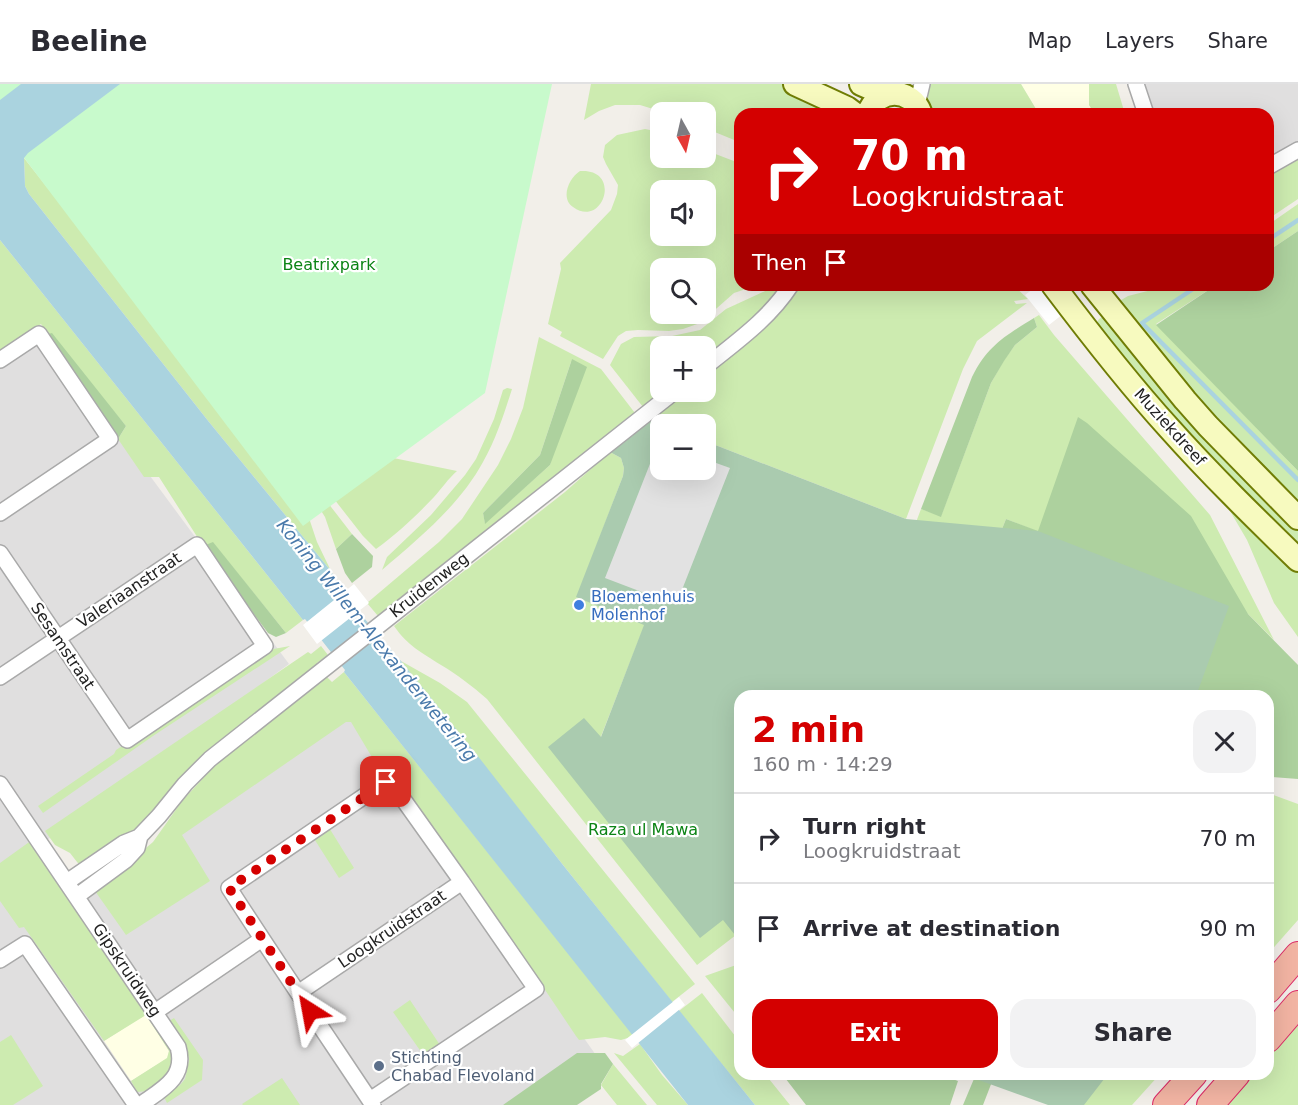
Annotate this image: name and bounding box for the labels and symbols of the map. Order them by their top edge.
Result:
north arrow [650,102,716,168]
park label: Beatrixpark [282,255,376,274]
street label: Muziekdreef [1130,384,1210,470]
water label: Koning Willem-Alexanderwetering [273,515,481,765]
street label: Valeriaanstraat [73,548,185,632]
street label: Kruidenweg [386,548,472,622]
place label: Bloemenhuis Molenhof [591,587,695,624]
marker: Bloemenhuis Molenhof [572,598,586,612]
street label: Sesamstraat [27,599,99,693]
pin [360,756,411,807]
park label: Raza ul Mawa [588,820,698,839]
street label: Loogkruidstraat [334,886,450,972]
street label: Gipskruidweg [89,919,165,1021]
position arrow [278,979,342,1043]
place label: Stichting Chabad Flevoland [391,1048,535,1085]
marker: Stichting Chabad Flevoland [372,1059,386,1073]

